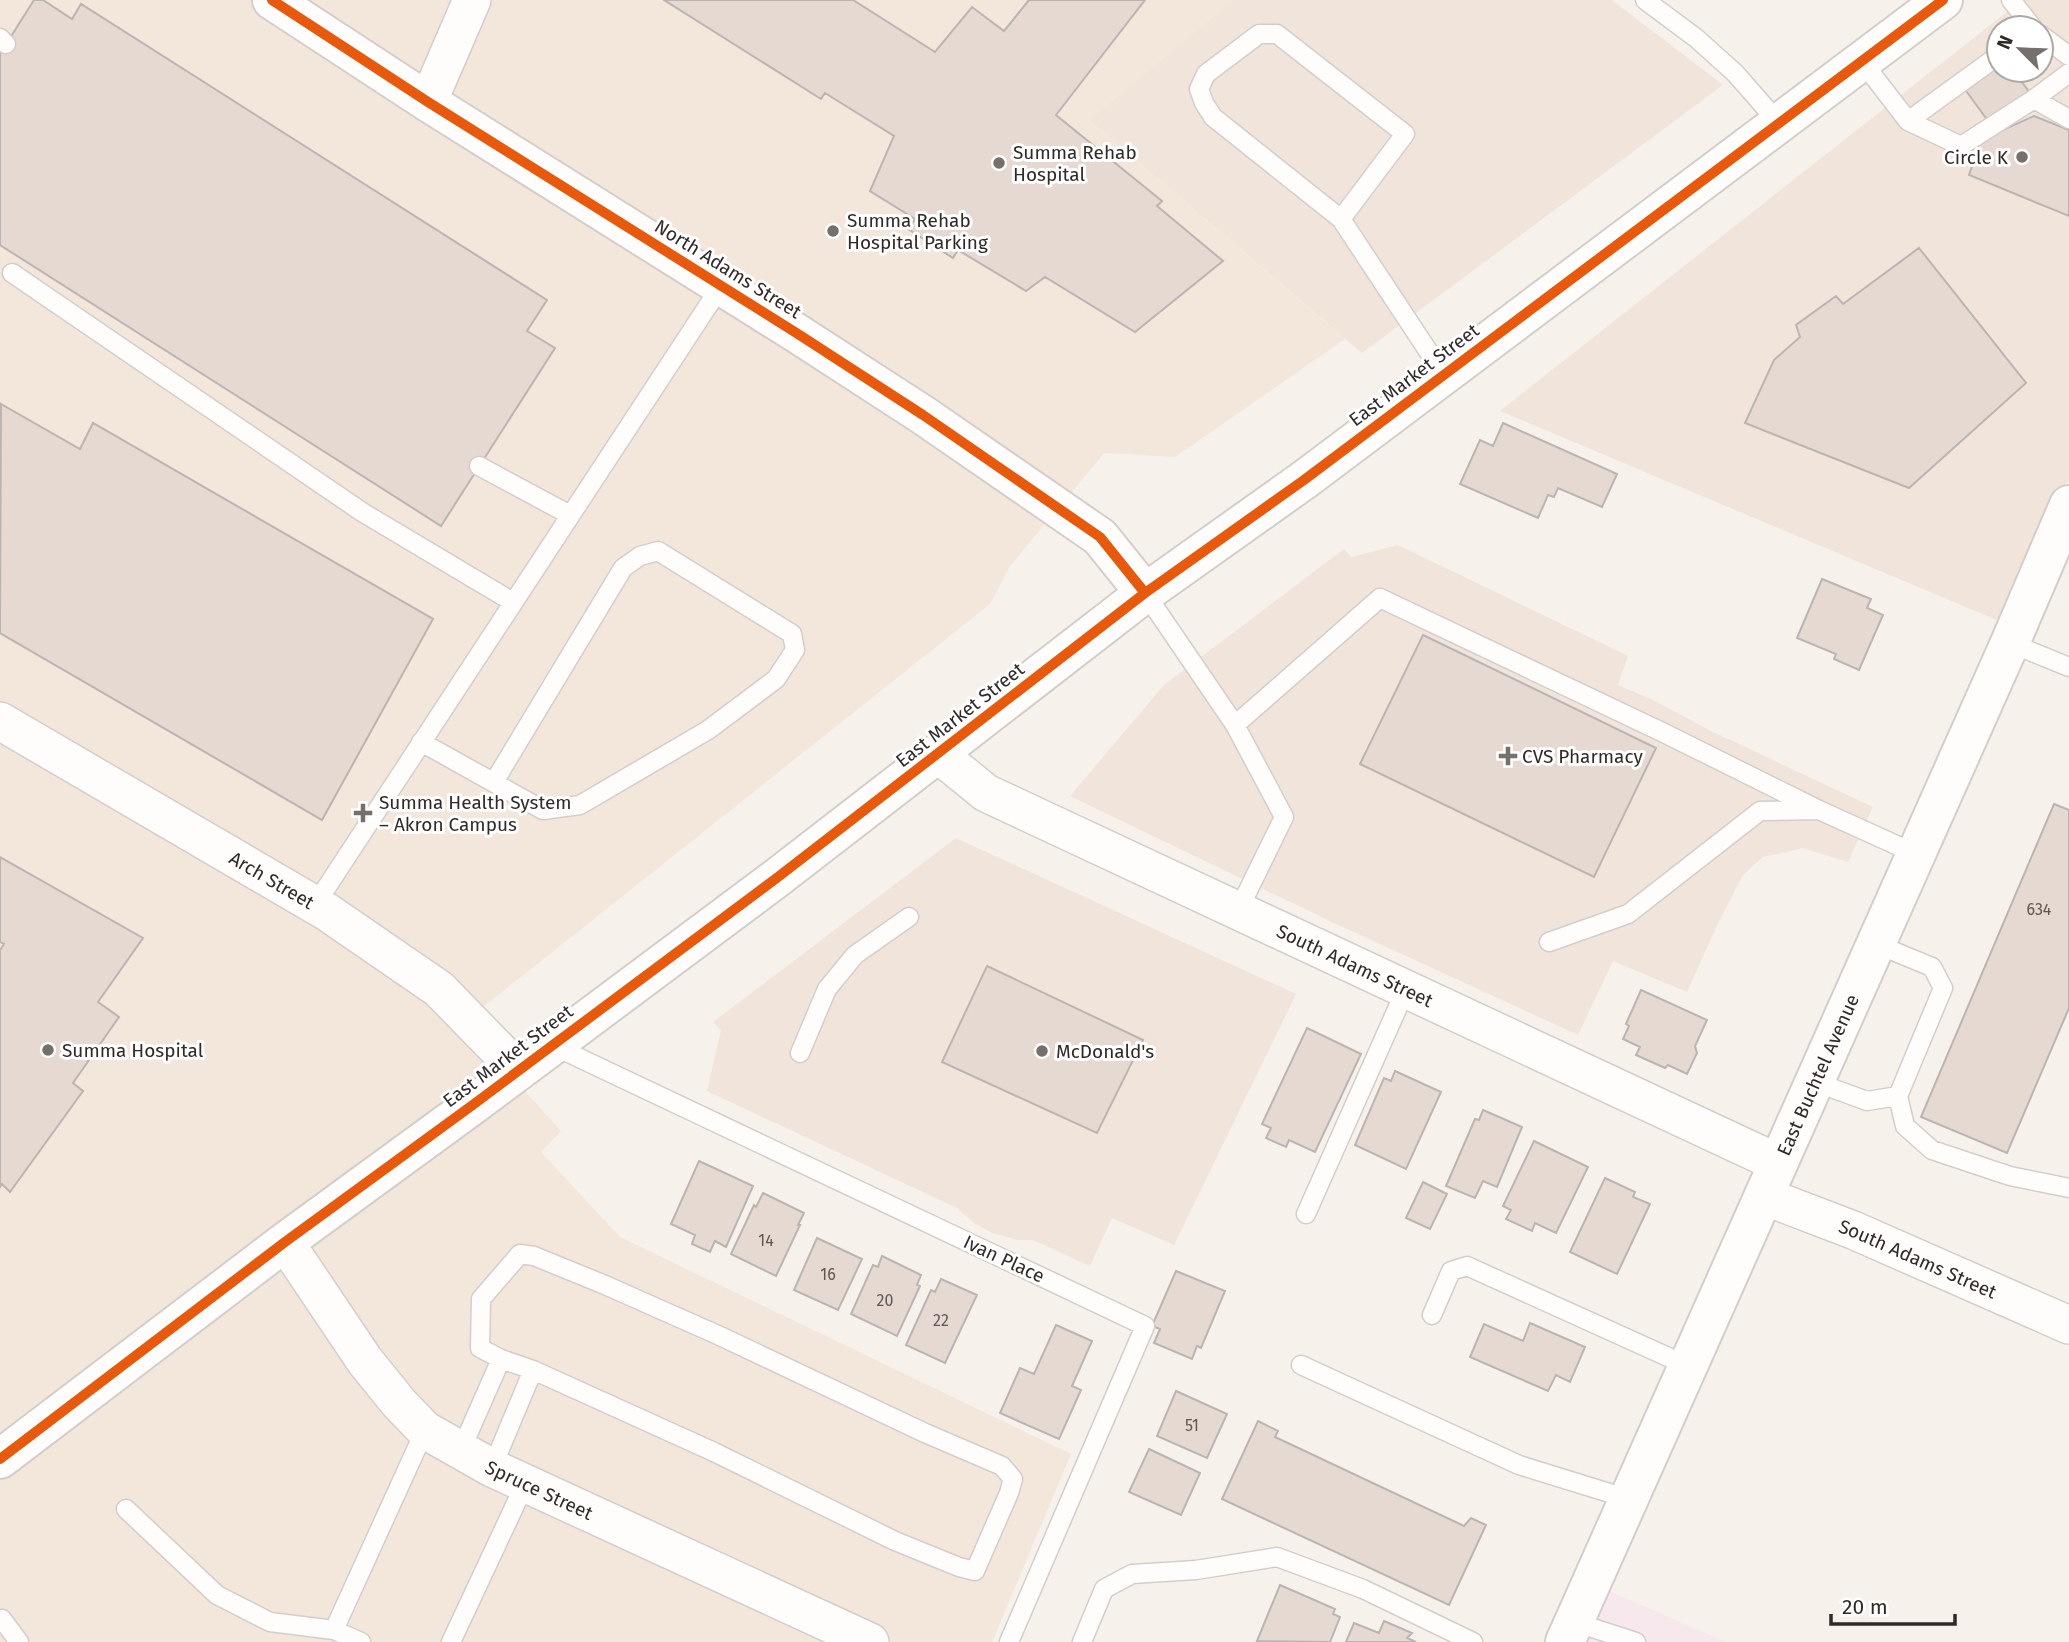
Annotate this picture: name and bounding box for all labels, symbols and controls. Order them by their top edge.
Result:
north arrow [1985,14,2055,84]
text: N [1992,32,2018,53]
place label: Summa Rehab Hospital [1013,141,1137,186]
place label: Circle K [1944,146,2009,169]
marker: Circle K [2014,149,2030,165]
marker: Summa Rehab Hospital [991,155,1007,171]
place label: Summa Rehab Hospital Parking [847,209,988,254]
street label: North Adams Street [650,215,806,324]
marker: Summa Rehab Hospital Parking [825,223,841,239]
street label: East Market Street [1345,319,1484,431]
street label: East Market Street [891,658,1029,772]
place label: CVS Pharmacy [1522,745,1643,768]
marker: CVS Pharmacy [1500,748,1516,764]
place label: Summa Health System – Akron Campus [379,791,572,836]
marker: Summa Health System – Akron Campus [353,803,373,823]
street label: Arch Street [225,846,319,914]
house number: 634 [2027,900,2052,919]
street label: South Adams Street [1273,919,1437,1012]
street label: East Buchtel Avenue [1772,990,1864,1159]
street label: East Market Street [439,1000,578,1112]
place label: Summa Hospital [62,1039,204,1062]
place label: McDonald's [1056,1040,1154,1063]
marker: Summa Hospital [40,1042,56,1058]
marker: McDonald's [1034,1043,1050,1059]
street label: South Adams Street [1836,1214,2000,1303]
street label: Ivan Place [960,1230,1048,1288]
house number: 14 [758,1231,774,1250]
house number: 16 [820,1265,836,1284]
house number: 20 [877,1291,893,1310]
house number: 22 [933,1311,949,1330]
house number: 51 [1185,1416,1199,1435]
street label: Spruce Street [481,1455,597,1524]
scale bar [1831,1582,1955,1626]
text: 20 m [1842,1594,1888,1620]

